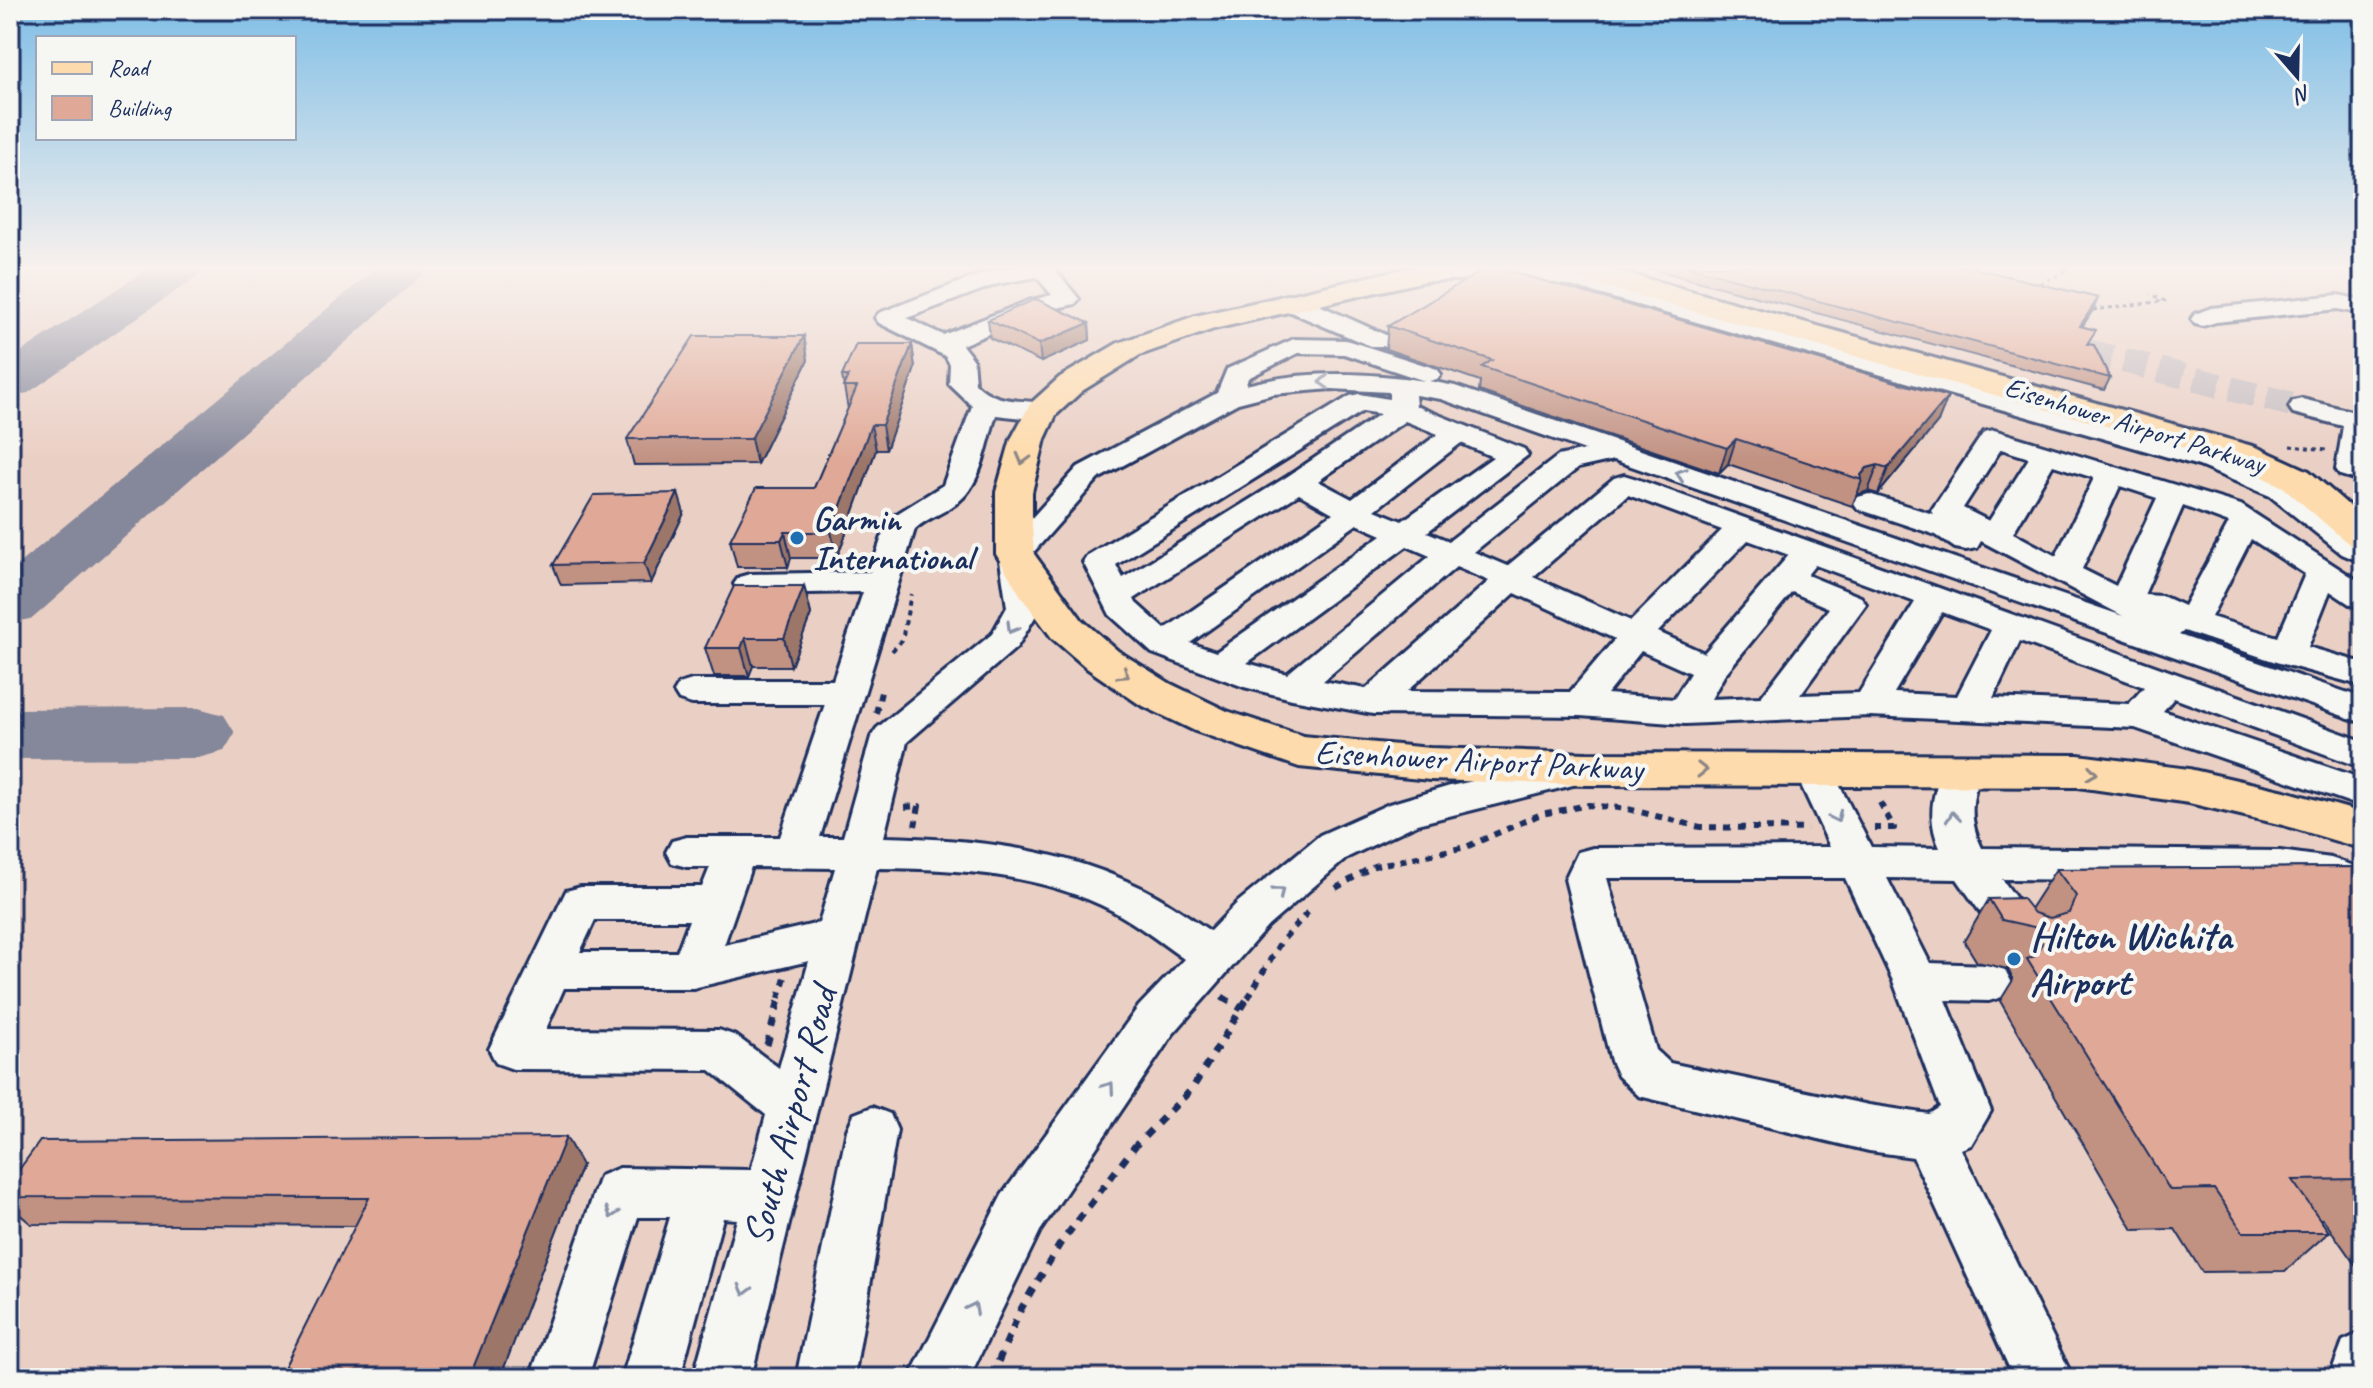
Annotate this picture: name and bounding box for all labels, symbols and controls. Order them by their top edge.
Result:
legend [36,36,296,140]
north arrow [2257,36,2337,116]
text: Road [108,53,152,83]
text: N [2289,78,2315,110]
text: Building [108,93,173,123]
street label: Eisenhower Airport Parkway [2001,369,2272,482]
one-way arrow [1317,373,1330,390]
one-way arrow [1015,452,1032,466]
one-way arrow [1675,468,1689,484]
place label: Garmin International [813,497,979,579]
marker: Garmin International [788,529,806,547]
one-way arrow [1006,619,1022,634]
one-way arrow [1116,664,1130,679]
street label: Eisenhower Airport Parkway [1314,730,1646,790]
one-way arrow [1696,761,1709,779]
one-way arrow [2085,764,2099,781]
one-way arrow [1826,808,1841,823]
one-way arrow [1945,811,1962,824]
one-way arrow [1270,887,1284,902]
place label: Hilton Wichita Airport [2030,911,2234,1007]
marker: Hilton Wichita Airport [2005,950,2023,968]
street label: South Airport Road [732,976,850,1250]
one-way arrow [1099,1082,1114,1096]
one-way arrow [606,1205,622,1219]
one-way arrow [737,1283,754,1296]
one-way arrow [963,1302,979,1317]

